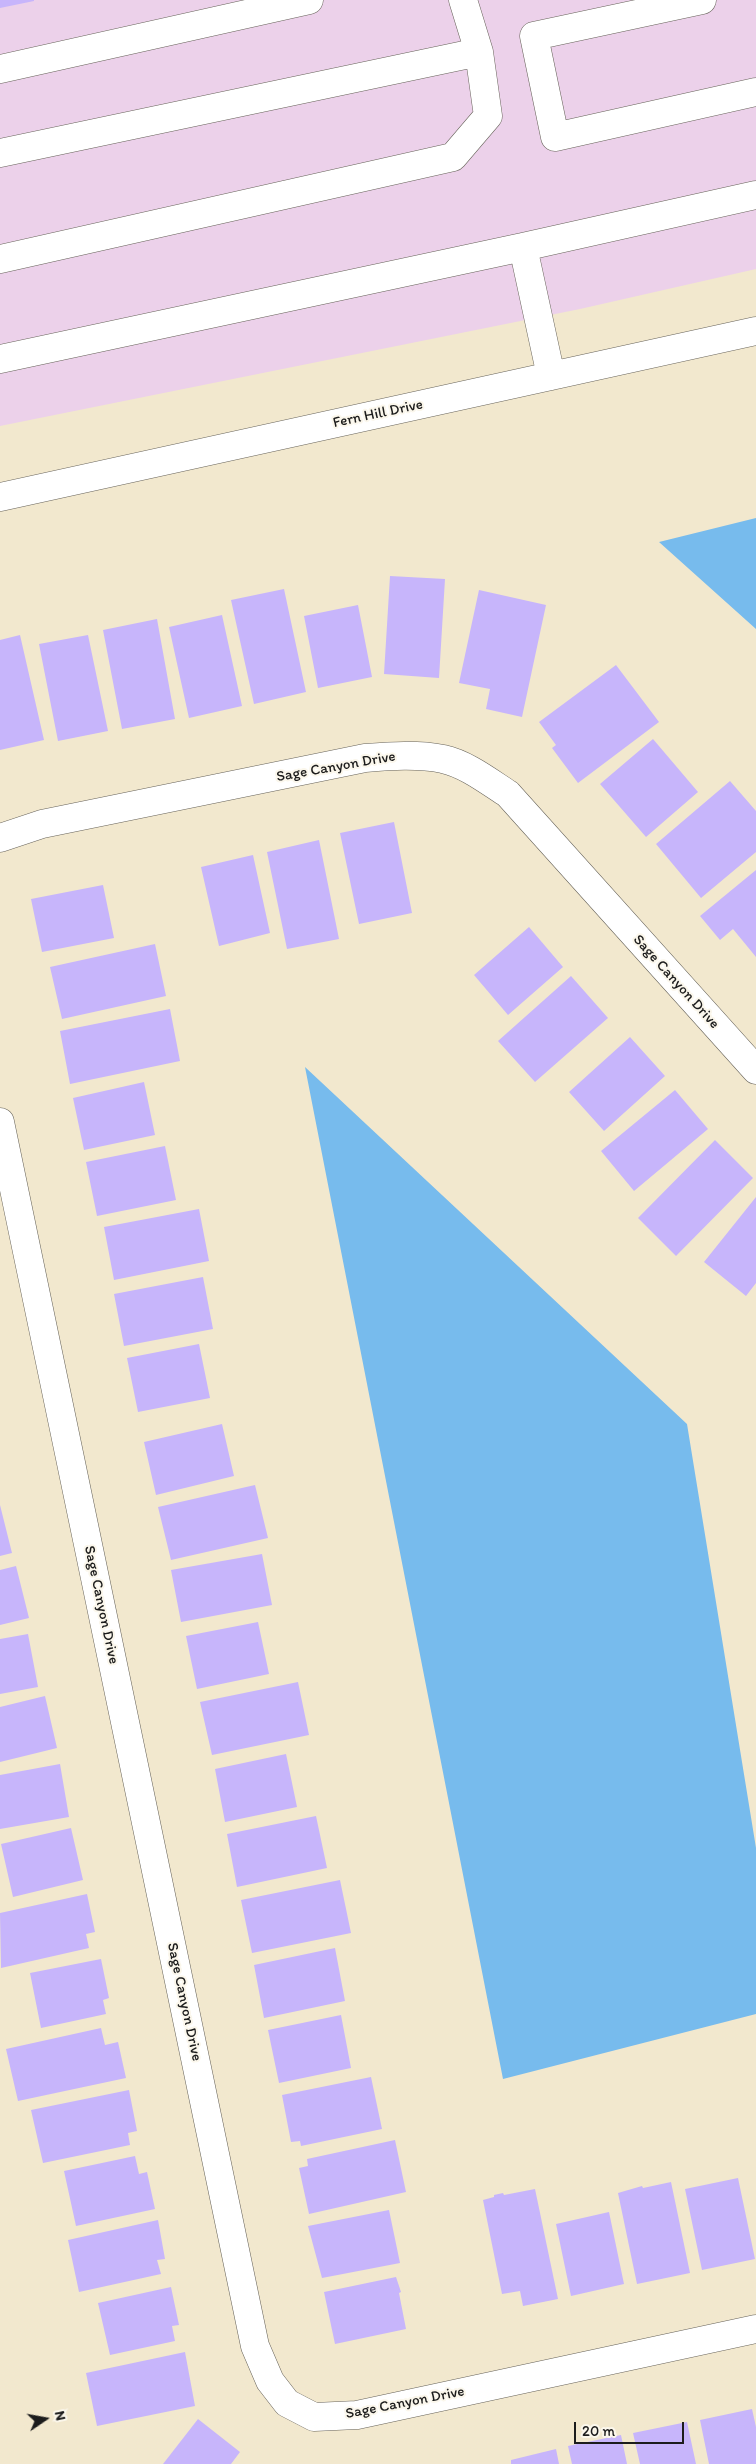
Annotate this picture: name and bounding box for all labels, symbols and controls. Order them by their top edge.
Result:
street label: Fern Hill Drive [331,396,425,432]
street label: Sage Canyon Drive [275,748,397,786]
street label: Sage Canyon Drive [629,931,723,1033]
street label: Sage Canyon Drive [80,1544,122,1666]
street label: Sage Canyon Drive [163,1941,205,2063]
street label: Sage Canyon Drive [344,2383,466,2423]
north arrow [20,2394,70,2444]
text: N [51,2409,69,2422]
scale bar [576,2412,686,2444]
text: 20 m [582,2422,615,2440]

